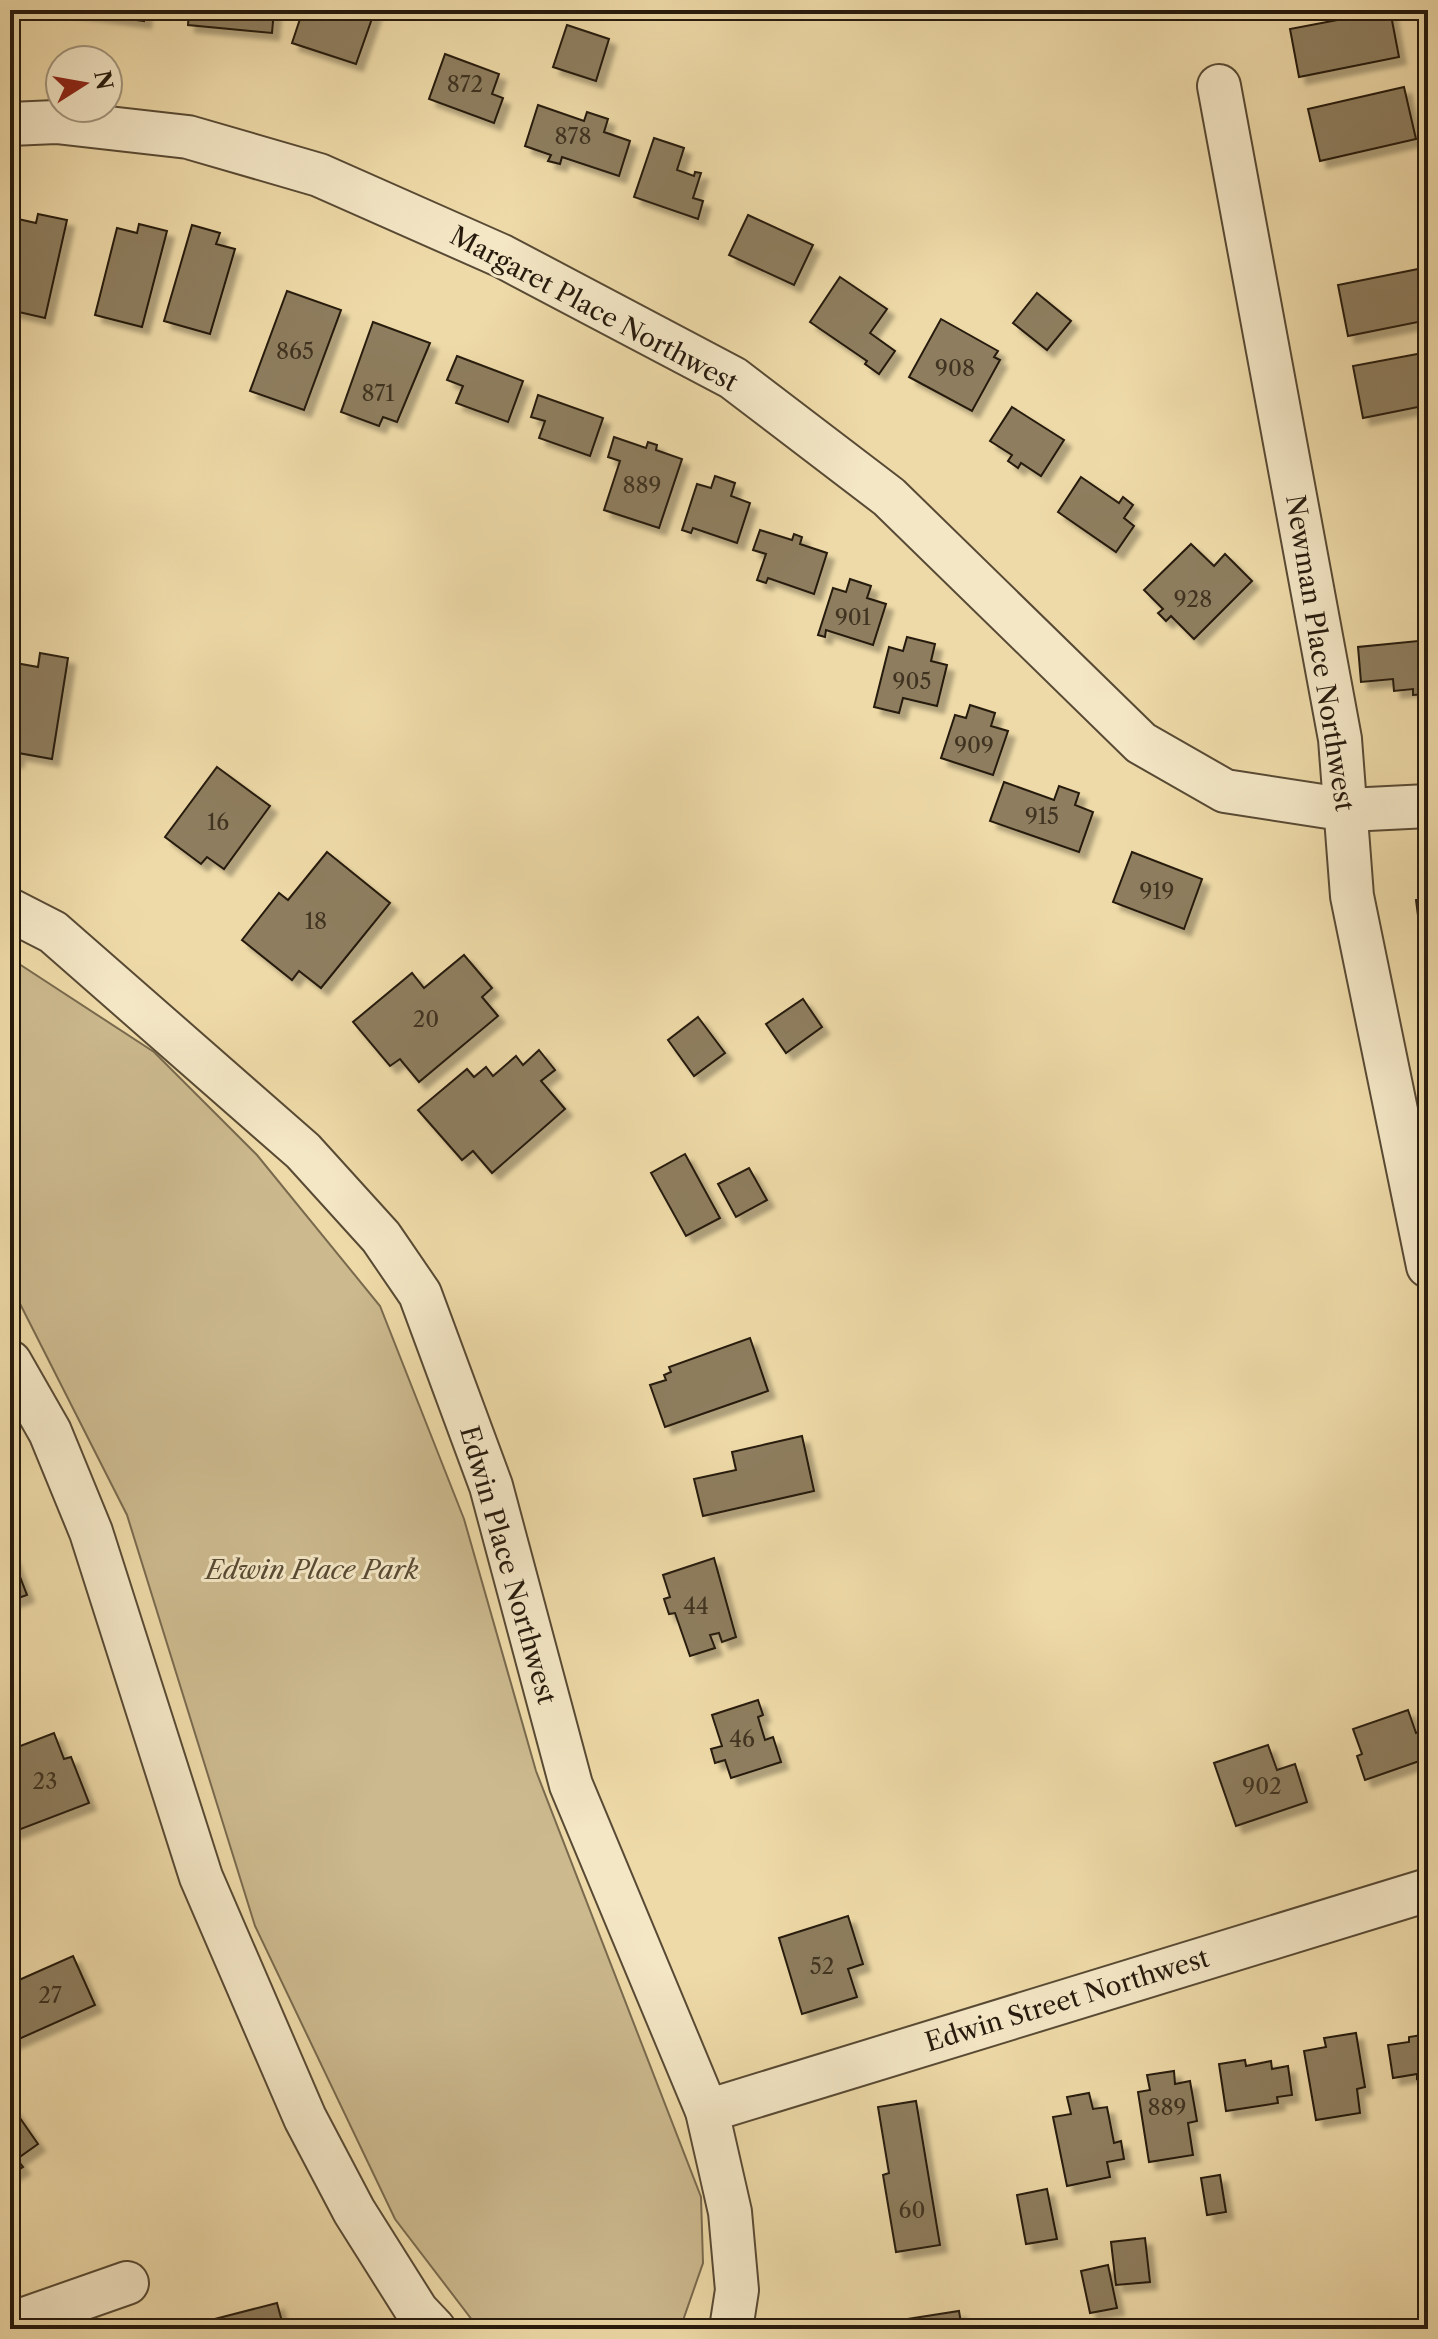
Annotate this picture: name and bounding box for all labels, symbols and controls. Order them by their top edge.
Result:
north arrow [44,44,124,124]
text: N [88,68,118,92]
house number: 872 [447,71,483,98]
house number: 878 [555,123,591,150]
street label: Margaret Place Northwest [445,219,744,399]
house number: 865 [276,338,314,365]
house number: 908 [935,355,975,382]
house number: 871 [361,380,395,407]
house number: 889 [623,472,661,499]
street label: Newman Place Northwest [1279,493,1361,814]
house number: 928 [1174,586,1212,613]
house number: 901 [835,604,871,631]
house number: 905 [893,668,931,695]
house number: 909 [954,732,994,759]
house number: 915 [1025,803,1059,830]
house number: 16 [207,809,229,836]
house number: 919 [1139,878,1175,905]
house number: 18 [305,908,327,935]
house number: 20 [413,1006,439,1033]
street label: Edwin Place Northwest [453,1422,563,1709]
park label: Edwin Place Park [204,1554,419,1586]
house number: 44 [683,1593,709,1620]
house number: 46 [729,1726,755,1753]
house number: 23 [33,1768,57,1795]
house number: 902 [1242,1773,1282,1800]
street label: Edwin Street Northwest [921,1941,1213,2058]
house number: 52 [810,1953,834,1980]
house number: 27 [38,1982,62,2009]
house number: 889 [1148,2094,1186,2121]
house number: 60 [899,2197,925,2224]

